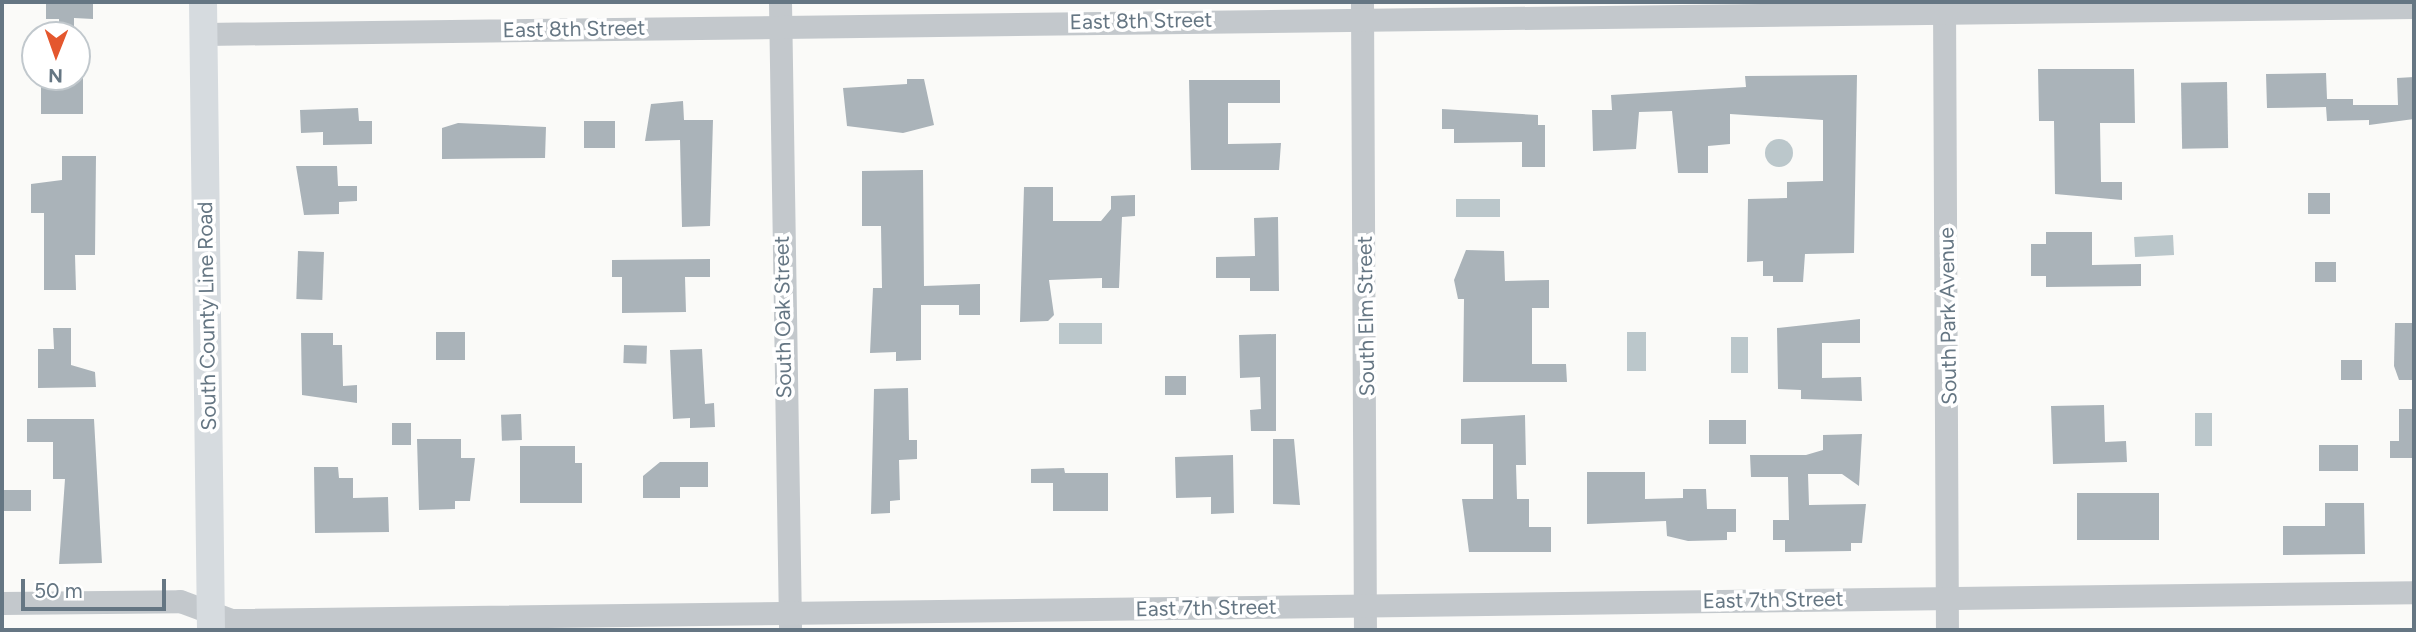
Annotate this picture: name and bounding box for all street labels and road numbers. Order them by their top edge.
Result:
street label: East 8th Street [1069,7,1213,35]
street label: East 8th Street [502,15,646,43]
street label: South County Line Road [192,201,222,431]
street label: South Park Avenue [1934,227,1962,405]
street label: South Oak Street [769,235,797,399]
street label: South Elm Street [1352,236,1380,396]
street label: East 7th Street [1702,586,1844,614]
street label: East 7th Street [1135,594,1277,622]

